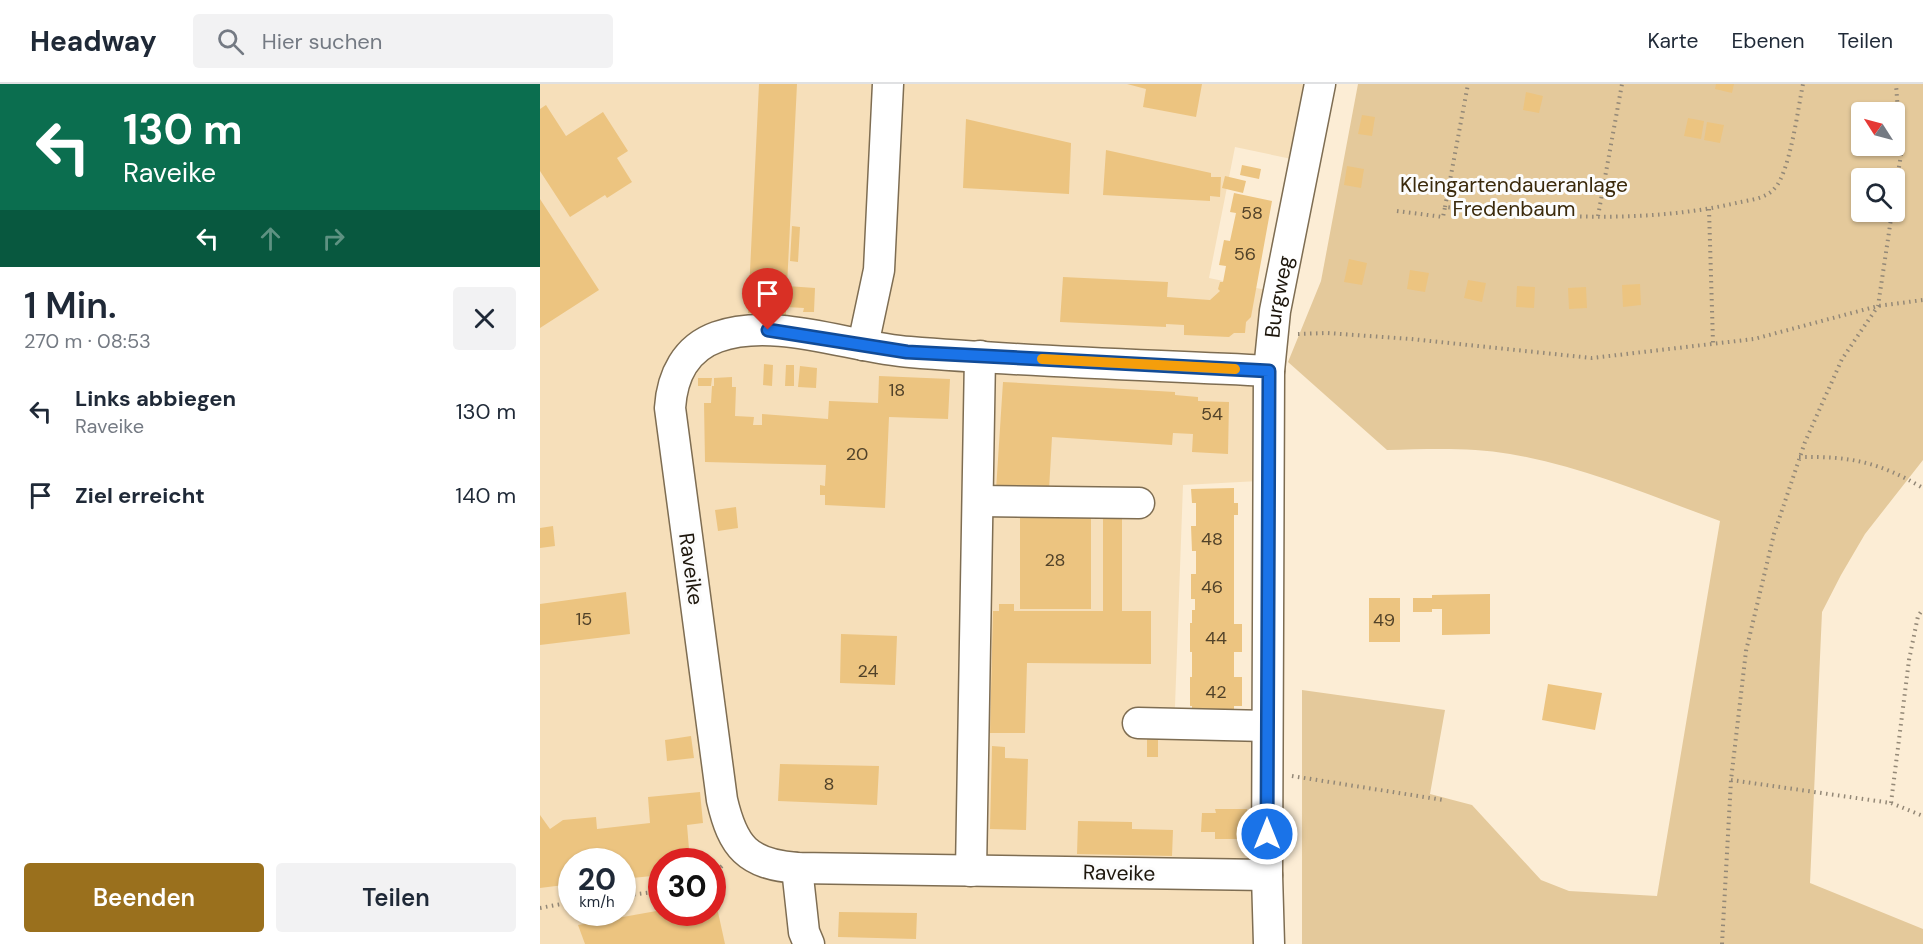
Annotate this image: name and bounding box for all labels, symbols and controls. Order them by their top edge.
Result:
search box [193,14,613,68]
text: Headway [30,23,157,60]
icon: search [214,25,247,58]
text: Hier suchen [262,27,382,56]
text: Karte [1648,27,1698,55]
text: Ebenen [1731,27,1804,55]
text: Teilen [1837,27,1893,55]
text: 130 m [123,102,243,157]
north arrow [1851,102,1905,156]
map controls [1851,102,1905,222]
icon: left [24,108,102,186]
text: Raveike [123,155,216,190]
button: search [1851,168,1905,222]
park label: Kleingartendaueranlage Fredenbaum [1400,171,1628,223]
house number: 58 [1241,201,1263,225]
icon: left [191,222,224,255]
icon: ahead [254,222,287,255]
icon: right [317,222,350,255]
house number: 56 [1234,242,1256,266]
street label: Burgweg [1258,253,1300,339]
pin [742,268,793,330]
icon: arrive [751,277,784,310]
text: 1 Min. [24,282,116,329]
button: close [453,287,516,350]
text: 270 m · 08:53 [24,328,151,354]
house number: 18 [889,378,905,402]
text: Links abbiegen [75,384,236,413]
icon: left [24,395,57,428]
text: 130 m [456,397,516,426]
house number: 54 [1201,402,1223,426]
text: Raveike [75,413,144,439]
house number: 20 [846,442,868,466]
icon: arrive [24,479,57,512]
text: Ziel erreicht [75,481,205,510]
text: 140 m [455,481,516,510]
house number: 48 [1201,527,1223,551]
street label: Raveike [672,531,710,607]
house number: 28 [1044,548,1066,572]
house number: 46 [1201,575,1223,599]
house number: 15 [576,607,592,631]
house number: 49 [1373,608,1395,632]
house number: 44 [1205,626,1227,650]
house number: 24 [858,659,879,683]
house number: 42 [1205,680,1227,704]
house number: 8 [824,772,834,796]
position arrow [1235,802,1299,866]
speed limit sign: 30 [648,848,726,926]
street label: Raveike [1083,858,1156,888]
text: 20 [578,860,616,899]
button: Beenden [24,863,264,932]
button: Teilen [276,863,516,932]
text: km/h [579,892,615,912]

